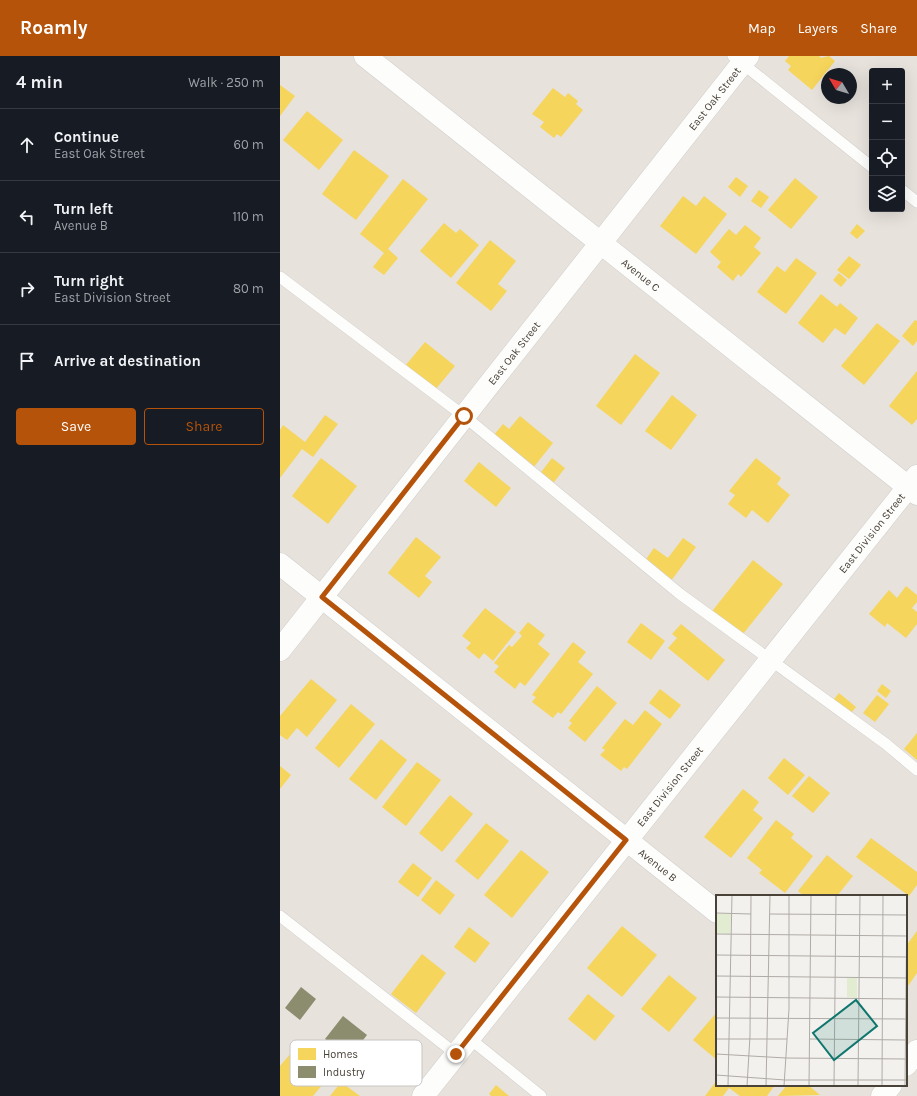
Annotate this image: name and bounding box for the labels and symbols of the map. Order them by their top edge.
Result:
street label: East Oak Street [686,64,743,133]
north arrow [821,68,857,104]
street label: Avenue C [619,256,663,294]
street label: East Oak Street [485,319,543,387]
route start [455,407,473,425]
street label: East Division Street [836,490,908,576]
street label: East Division Street [634,744,706,829]
street label: Avenue B [636,846,680,884]
inset map [716,895,907,1086]
legend [290,1040,422,1086]
route end [447,1045,465,1063]
text: Homes [323,1048,358,1061]
text: Industry [323,1066,365,1079]

